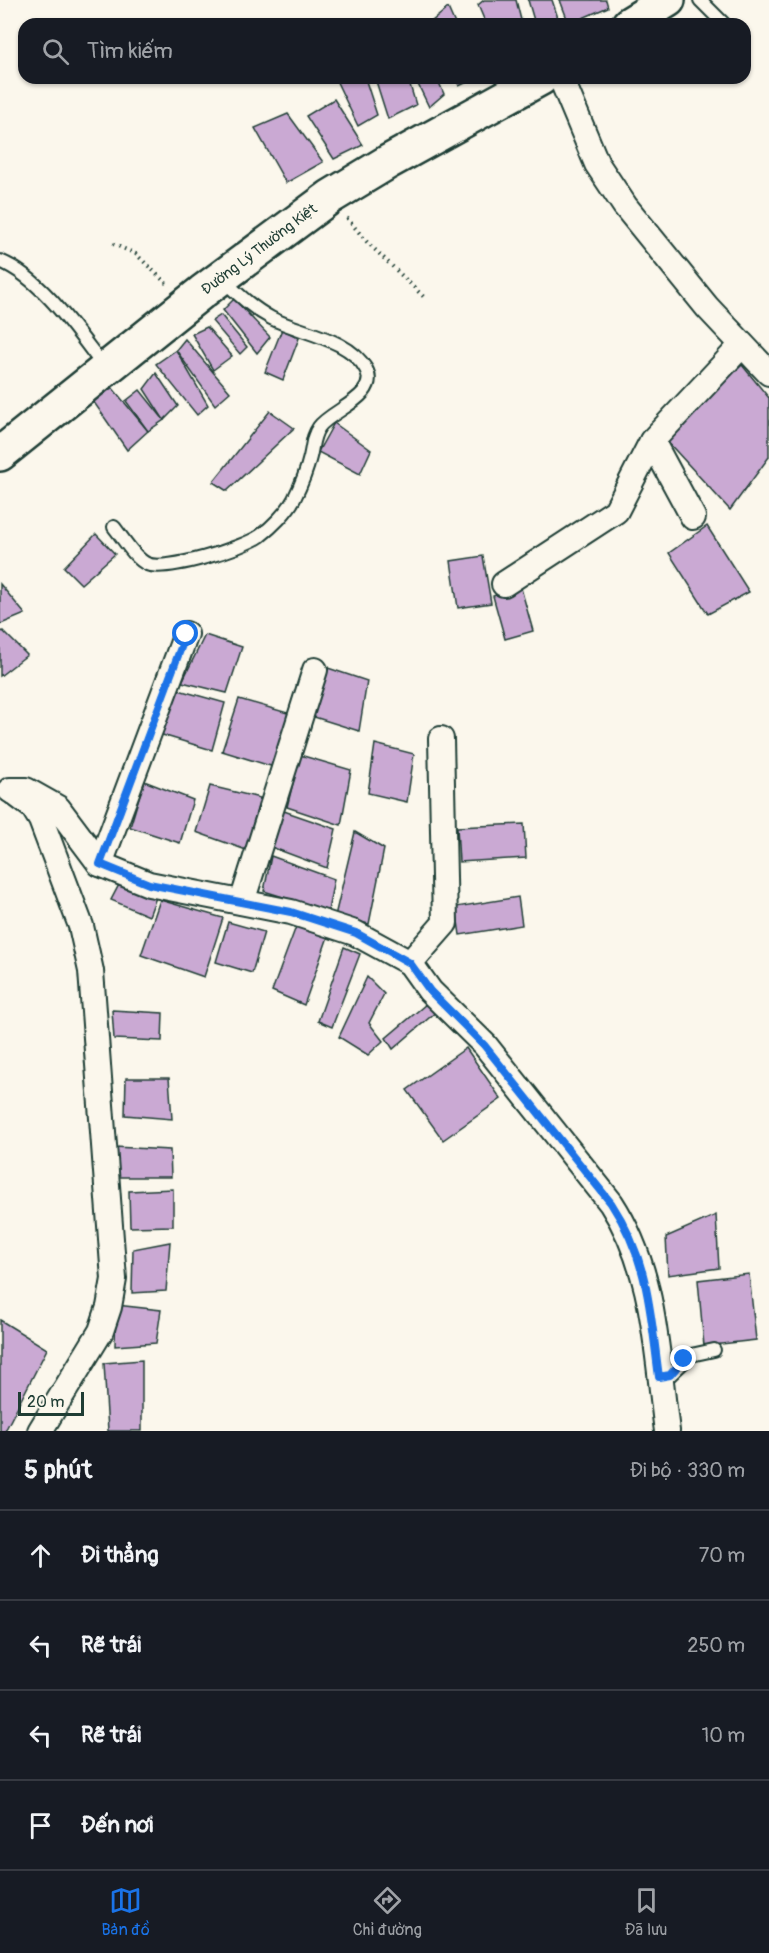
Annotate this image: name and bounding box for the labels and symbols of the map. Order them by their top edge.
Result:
street label: Đường Lý Thường Kiệt [198,199,322,299]
route start [172,620,198,646]
route end [670,1345,696,1371]
scale bar [18,1389,84,1416]

